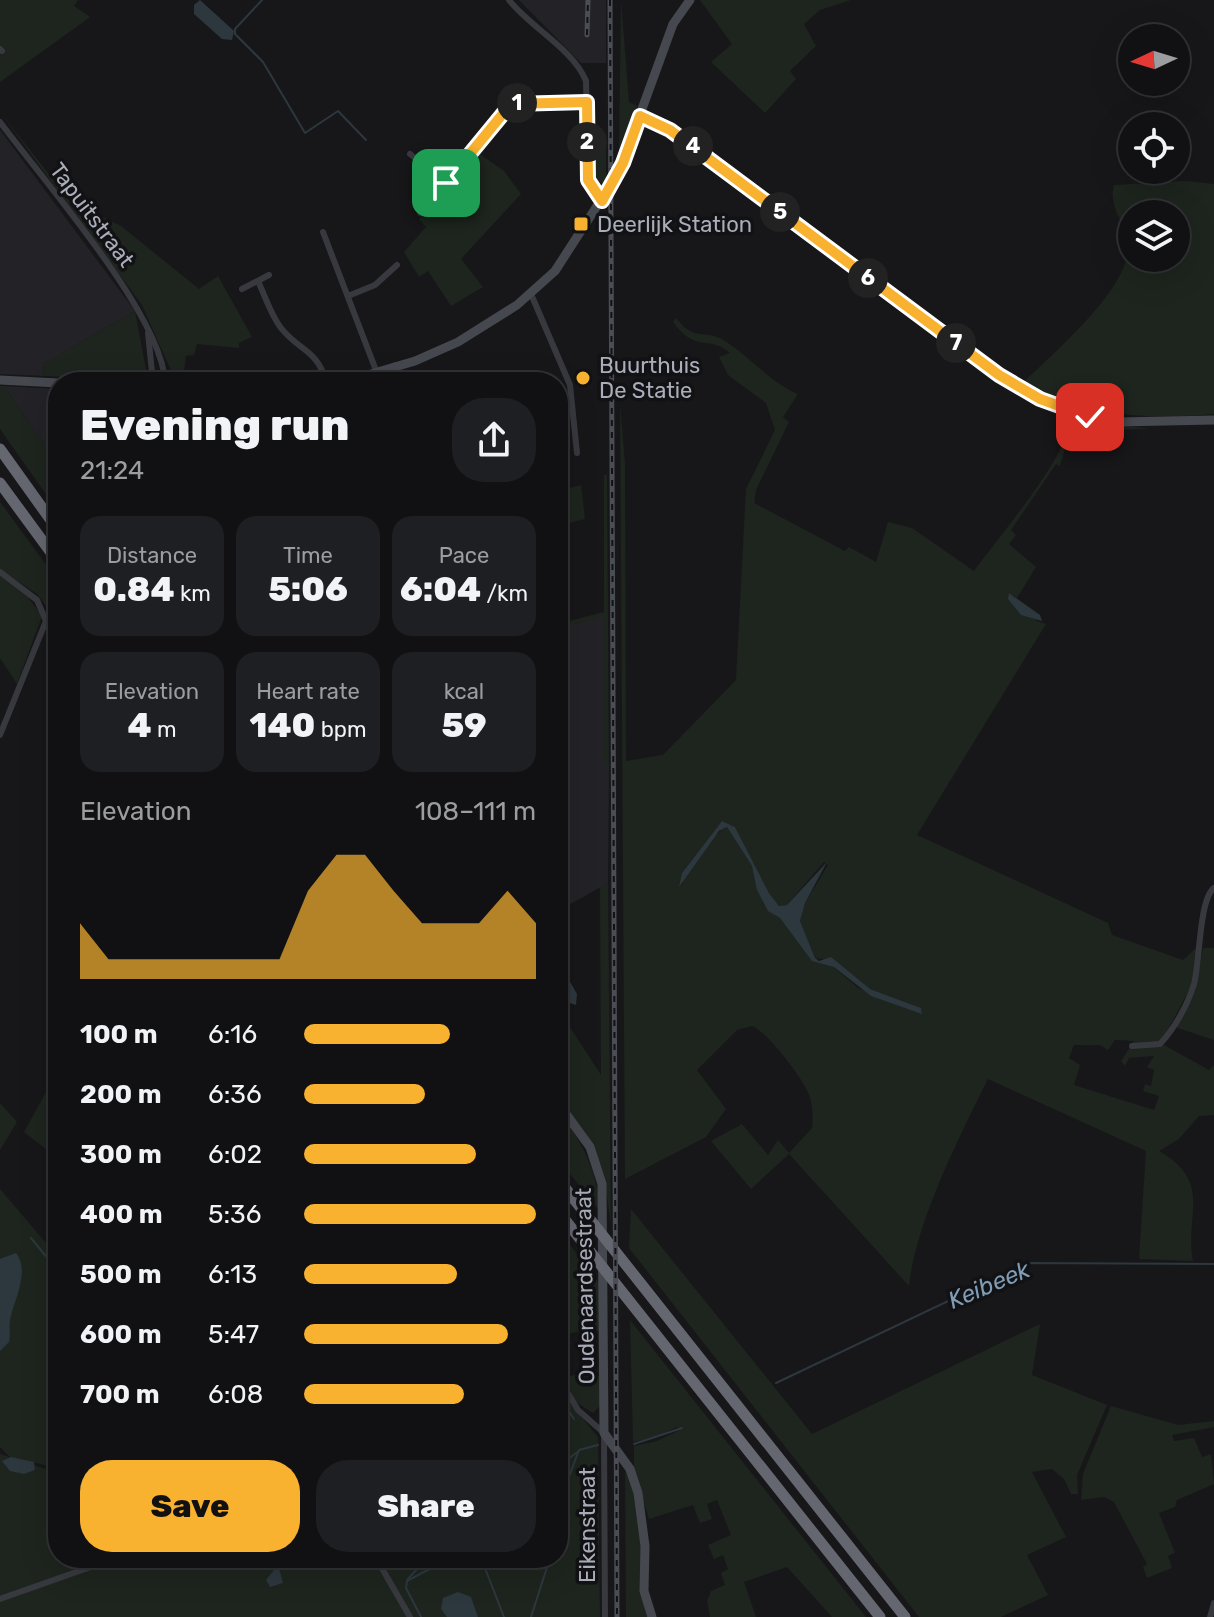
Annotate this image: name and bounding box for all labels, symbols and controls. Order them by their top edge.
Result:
north arrow [1118,24,1190,96]
map controls [1118,24,1190,272]
pin: 1 [497,83,537,123]
text: 1 [512,89,522,116]
button: locate [1118,112,1190,184]
pin: 2 [567,122,607,162]
pin: 4 [673,126,713,166]
text: 2 [580,128,594,155]
text: 4 [685,132,701,159]
pin [412,149,480,217]
street label: Tapuitstraat [44,157,140,273]
icon: arrive [424,161,468,205]
pin: 5 [760,192,800,232]
text: 5 [773,198,787,225]
button: layers [1118,200,1190,272]
place label: Deerlijk Station [597,211,752,238]
marker: Deerlijk Station [572,215,590,233]
pin: 6 [848,258,888,298]
text: 6 [861,264,875,291]
pin: 7 [936,323,976,363]
text: 7 [950,329,962,356]
place label: Buurthuis De Statie [599,352,700,404]
marker: Buurthuis De Statie [574,369,592,387]
pin [1056,383,1124,451]
icon: check [1068,395,1112,439]
button: share [452,398,536,482]
text: Evening run [80,399,349,451]
text: 21:24 [80,455,144,486]
text: Distance [107,542,197,569]
text: Time [283,542,333,569]
text: Pace [439,542,489,569]
text: 0.84 [93,569,175,610]
text: 5:06 [268,569,348,610]
text: 6:04 [400,569,481,610]
text: km [175,580,211,607]
text: /km [481,580,528,607]
text: Elevation [105,678,199,705]
text: Heart rate [256,678,360,705]
text: kcal [444,678,484,705]
text: 4 [127,705,152,746]
text: 140 [250,705,315,746]
text: 59 [441,705,487,746]
text: m [152,716,177,743]
text: bpm [315,716,366,743]
text: Elevation [80,796,191,827]
text: 108–111 m [415,796,536,827]
text: 100 m [80,1019,158,1050]
text: 6:16 [208,1019,257,1050]
text: 200 m [80,1079,162,1110]
text: 6:36 [208,1079,262,1110]
text: 300 m [80,1139,162,1170]
text: 6:02 [208,1139,262,1170]
street label: Oudenaardsestraat [570,1187,600,1385]
text: 400 m [80,1199,162,1230]
text: 5:36 [208,1199,261,1230]
water label: Keibeek [944,1255,1035,1315]
text: 500 m [80,1259,162,1290]
text: 6:13 [208,1259,257,1290]
text: 600 m [80,1319,162,1350]
text: 5:47 [208,1319,259,1350]
text: 700 m [80,1379,160,1410]
text: 6:08 [208,1379,263,1410]
button: Save [80,1460,300,1552]
button: Share [316,1460,536,1552]
street label: Eikenstraat [574,1467,601,1583]

